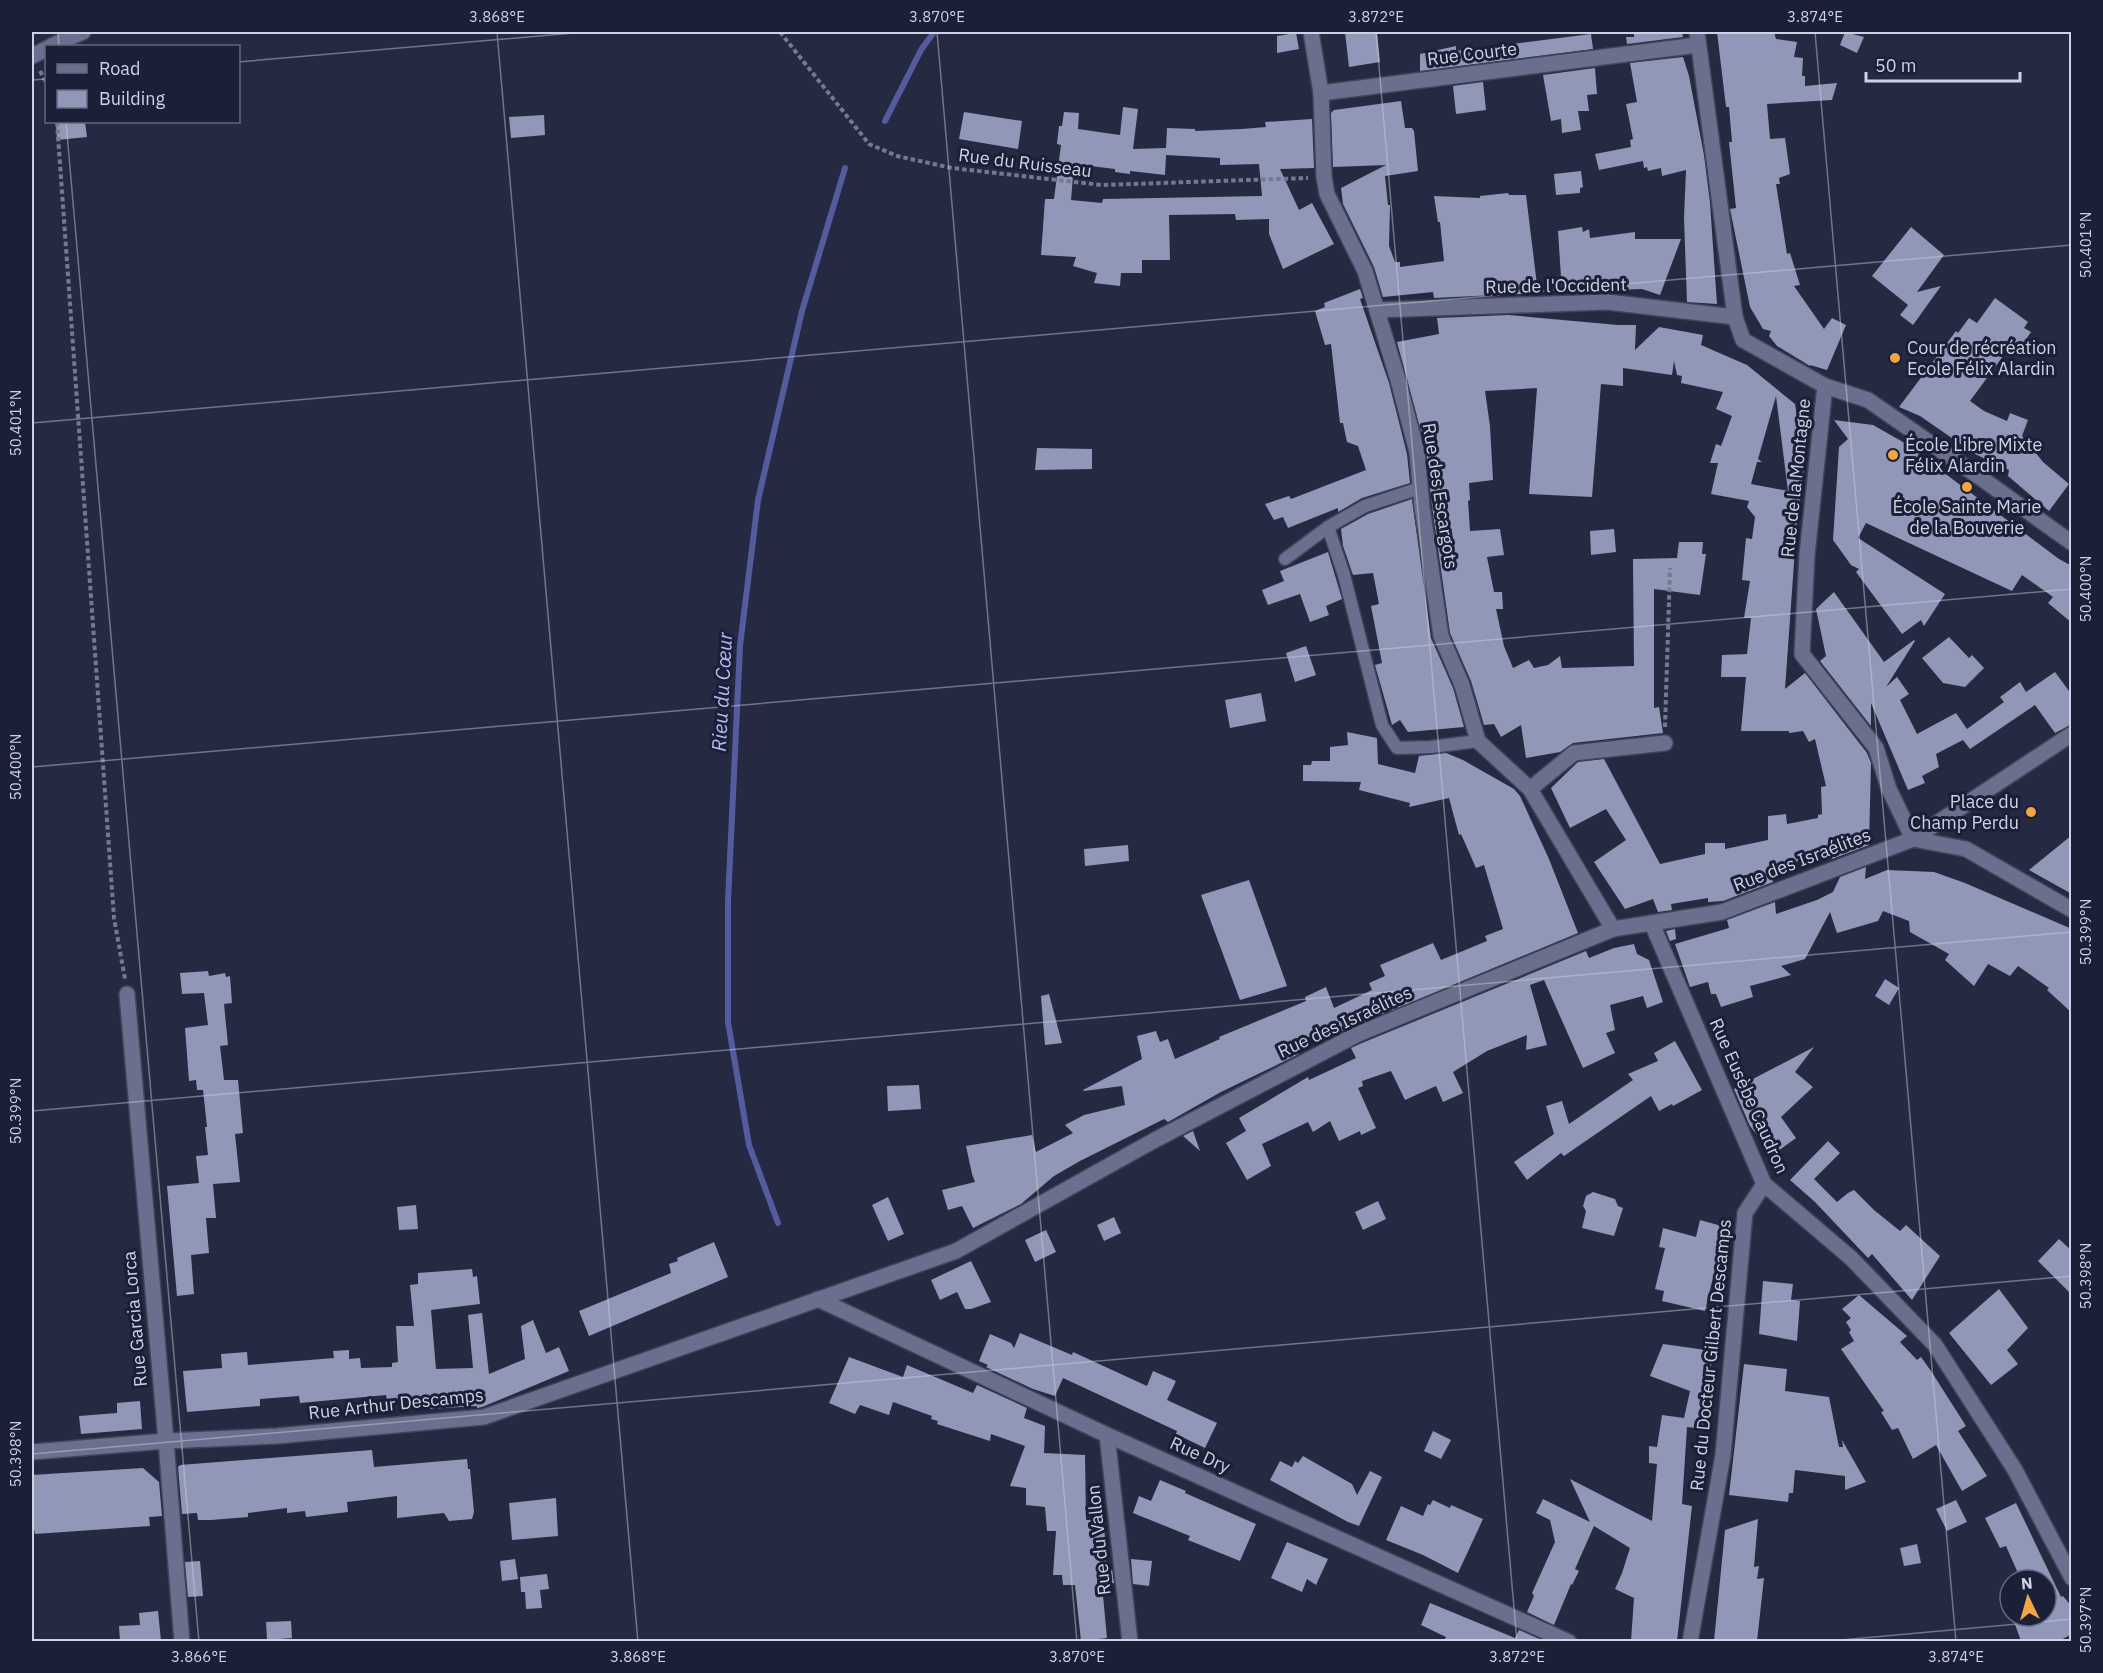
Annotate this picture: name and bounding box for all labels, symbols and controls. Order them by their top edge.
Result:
text: 3.868°E [469,7,525,26]
text: 3.870°E [909,7,965,26]
text: 3.872°E [1348,7,1404,26]
text: 3.874°E [1787,7,1843,26]
street label: Rue Courte [1426,37,1518,70]
legend [45,45,240,123]
scale bar [1866,45,2020,83]
text: 50 m [1875,54,1917,77]
text: Road [99,57,140,80]
text: Building [99,87,166,110]
street label: Rue du Ruisseau [957,143,1093,182]
text: 50.401°N [2076,212,2095,278]
street label: Rue de l'Occident [1485,273,1627,298]
place label: Cour de récréation Ecole Félix Alardin [1907,336,2057,380]
marker: Cour de récréation Ecole Félix Alardin [1888,351,1902,365]
text: 50.401°N [6,390,25,456]
street label: Rue de la Montagne [1776,397,1815,559]
street label: Rue des Escargots [1418,421,1463,571]
place label: École Libre Mixte Félix Alardin [1905,433,2042,477]
marker: École Libre Mixte Félix Alardin [1886,448,1900,462]
marker: École Sainte Marie de la Bouverie [1960,480,1974,494]
place label: École Sainte Marie de la Bouverie [1893,495,2041,539]
text: 50.400°N [2076,556,2095,622]
water label: Rieu du Cœur [705,631,738,752]
text: 50.400°N [6,734,25,800]
place label: Place du Champ Perdu [1910,790,2019,834]
marker: Place du Champ Perdu [2024,805,2038,819]
street label: Rue des Israélites [1730,823,1874,896]
text: 50.399°N [2076,899,2095,965]
street label: Rue des Israélites [1274,980,1416,1063]
street label: Rue Eusèbe Caudron [1705,1014,1794,1177]
text: 50.399°N [6,1078,25,1144]
street label: Rue du Docteur Gilbert Descamps [1685,1218,1736,1492]
text: 50.398°N [2076,1243,2095,1309]
street label: Rue Garcia Lorca [117,1250,152,1388]
street label: Rue Arthur Descamps [307,1383,485,1424]
text: 50.398°N [6,1421,25,1487]
street label: Rue Dry [1166,1431,1234,1478]
street label: Rue du Vallon [1081,1484,1116,1596]
north arrow [1998,1568,2058,1628]
text: N [2020,1573,2033,1594]
text: 50.397°N [2076,1587,2095,1653]
text: 3.866°E [171,1647,227,1666]
text: 3.868°E [610,1647,666,1666]
text: 3.870°E [1049,1647,1105,1666]
text: 3.872°E [1489,1647,1545,1666]
text: 3.874°E [1928,1647,1984,1666]

